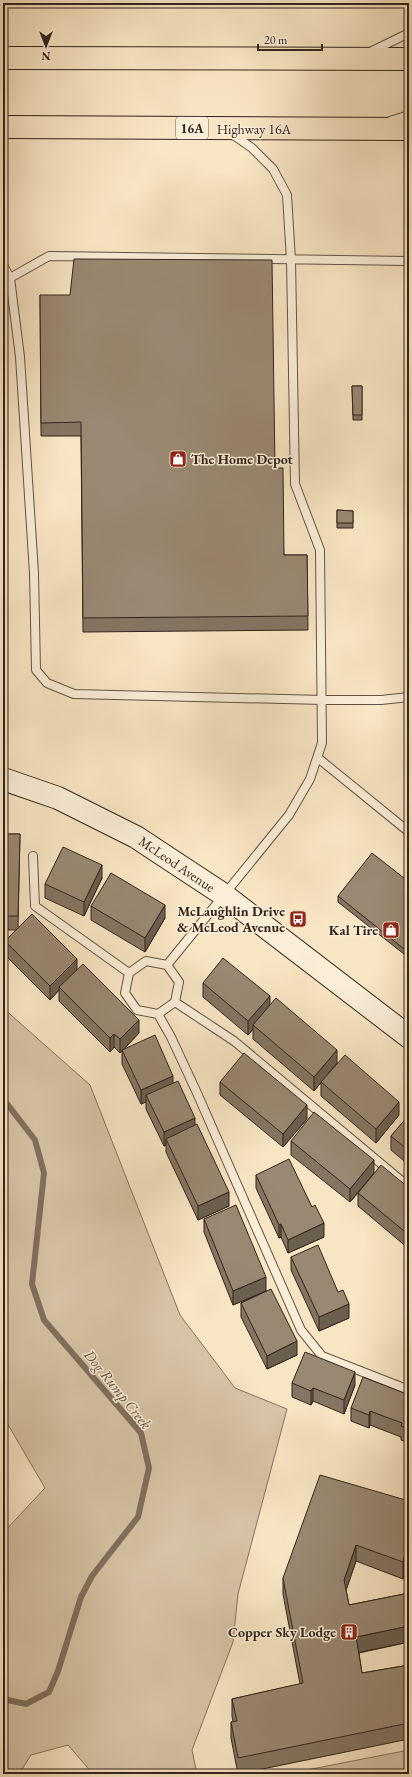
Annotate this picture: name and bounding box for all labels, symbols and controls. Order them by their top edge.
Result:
north arrow [26,26,66,66]
scale bar [258,26,322,52]
text: 20 m [264,32,288,48]
text: N [41,49,50,63]
road number: 16A [176,117,208,139]
street label: Highway 16A [217,120,292,138]
shop icon: The Home Depot [168,449,188,469]
place label: The Home Depot [191,450,294,468]
street label: McLeod Avenue [135,832,219,897]
place label: McLaughlin Drive & McLeod Avenue [177,902,285,936]
bus stop icon: McLaughlin Drive & McLeod Avenue [288,909,308,929]
shop icon: Kal Tire [381,920,401,940]
place label: Kal Tire [329,921,378,939]
water label: Dog Rump Creek [79,1344,156,1433]
building icon: Copper Sky Lodge [339,1622,359,1642]
place label: Copper Sky Lodge [228,1623,336,1641]

